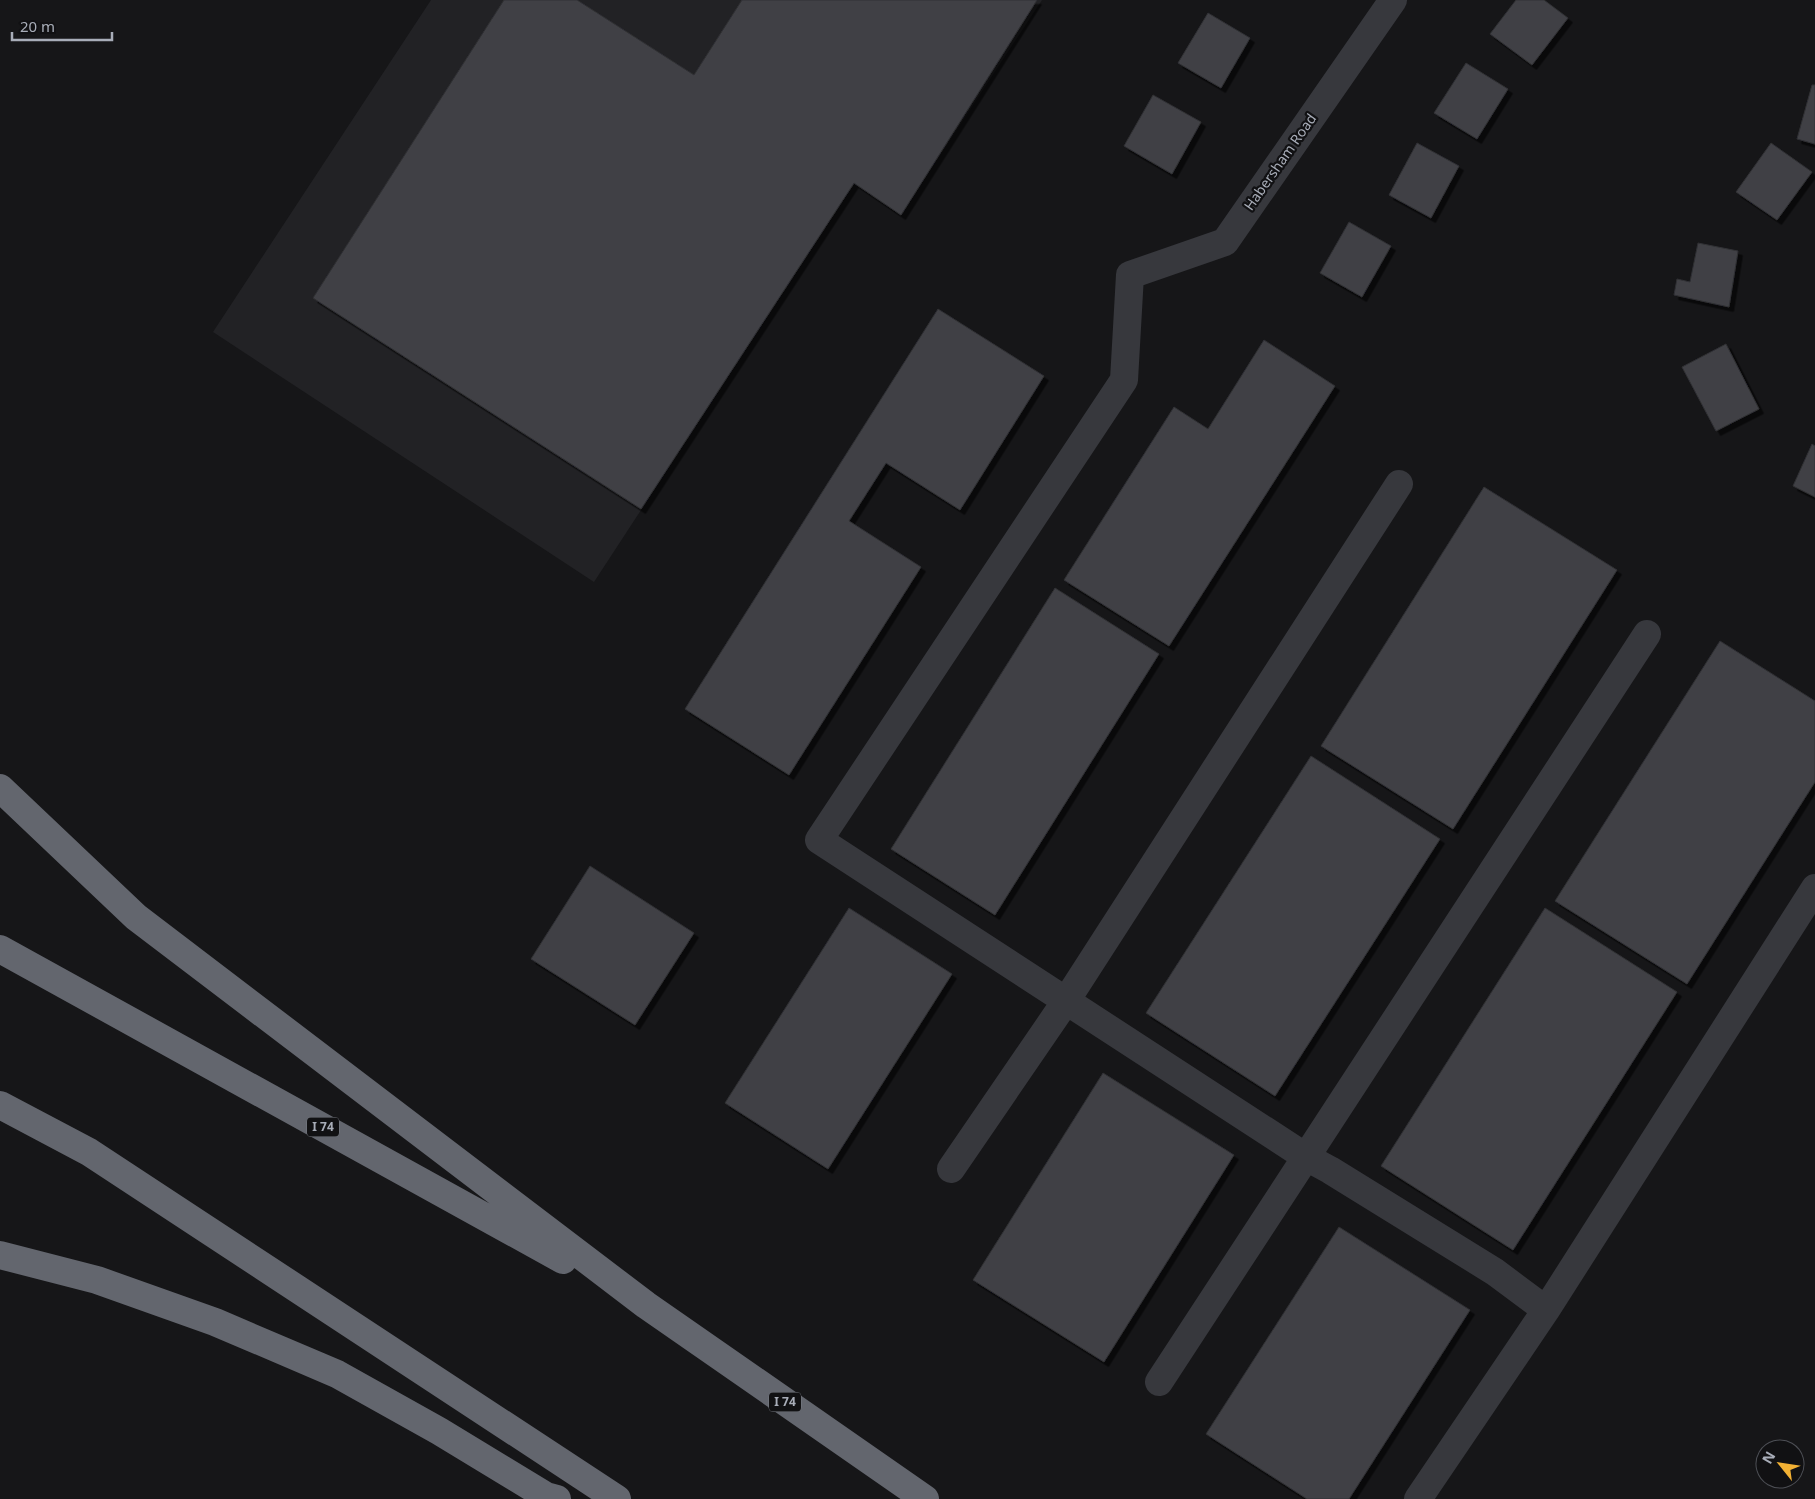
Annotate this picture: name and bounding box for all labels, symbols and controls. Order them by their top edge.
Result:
scale bar [12,10,112,42]
text: 20 m [20,16,55,36]
street label: Habersham Road [1239,110,1320,214]
road number: I 74 [307,1118,339,1136]
road number: I 74 [769,1392,801,1411]
north arrow [1755,1439,1805,1489]
text: N [1757,1448,1779,1467]

